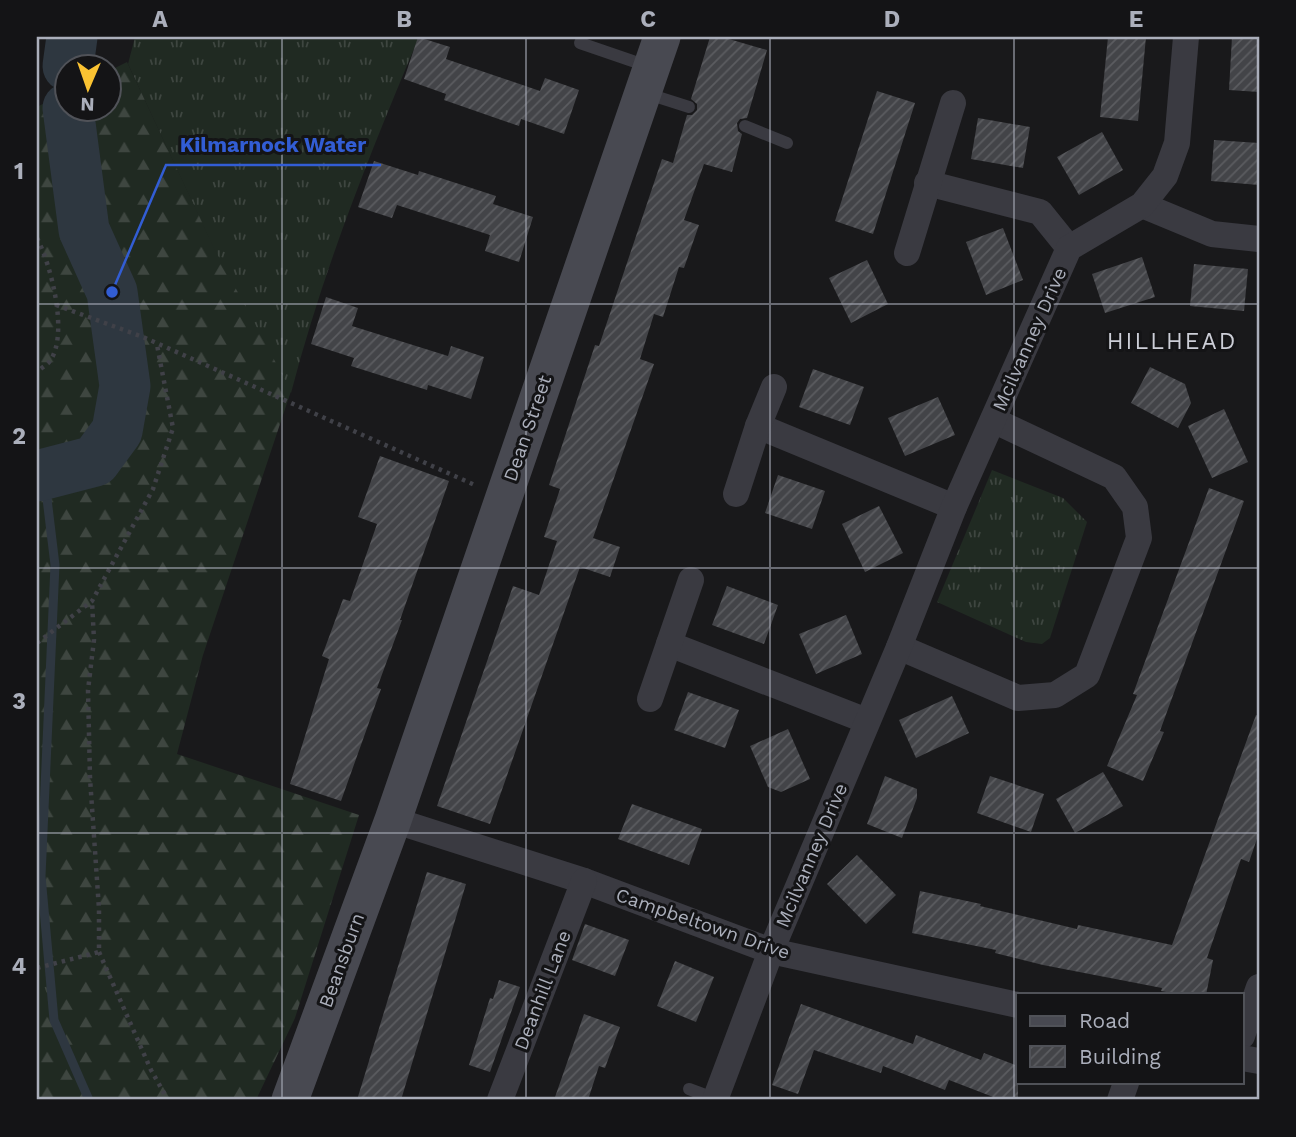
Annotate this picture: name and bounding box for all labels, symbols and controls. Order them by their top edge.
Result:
text: A [152,6,168,33]
text: B [396,6,412,33]
text: C [640,6,656,33]
text: D [884,6,900,33]
text: E [1129,6,1143,33]
north arrow [52,52,122,122]
text: N [80,93,95,116]
callout: Kilmarnock Water [166,123,381,165]
text: Kilmarnock Water [180,132,366,157]
text: 1 [14,158,24,185]
street label: Mcilvanney Drive [987,264,1071,415]
district label: HILLHEAD [1107,328,1237,355]
street label: Dean Street [499,372,556,484]
text: 2 [12,423,26,450]
text: 3 [12,688,26,715]
street label: Mcilvanney Drive [771,780,852,931]
street label: Campbeltown Drive [613,883,793,964]
street label: Beansburn [314,910,369,1011]
street label: Deanhill Lane [509,927,576,1053]
text: 4 [12,953,27,980]
legend [1016,993,1244,1084]
text: Road [1079,1008,1130,1033]
text: Building [1079,1044,1161,1069]

